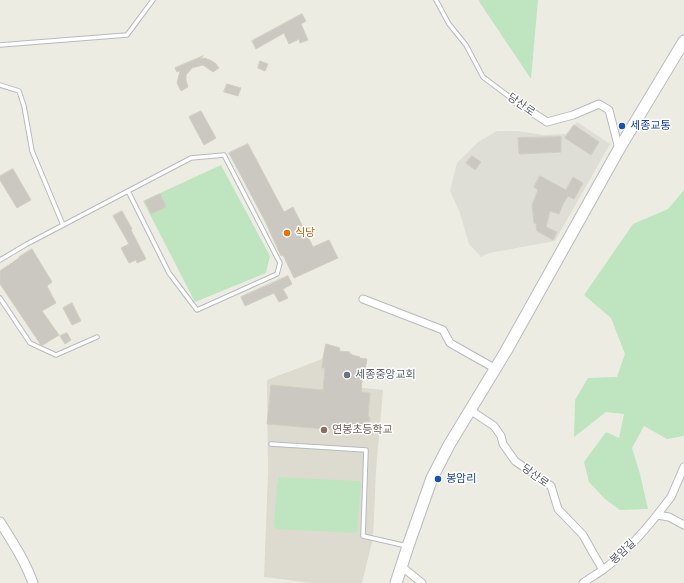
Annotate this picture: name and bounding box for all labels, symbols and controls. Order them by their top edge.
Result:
street label: 당산로 [505,91,537,119]
place label: 세종교통 [630,119,670,133]
marker: 세종교통 [617,121,627,131]
place label: 식당 [295,226,315,240]
marker: 식당 [282,228,292,238]
place label: 세종중앙교회 [355,368,416,382]
marker: 세종중앙교회 [342,370,352,380]
place label: 연봉초등학교 [332,423,393,437]
marker: 연봉초등학교 [319,425,329,435]
street label: 당산로 [519,462,551,490]
place label: 봉암리 [446,472,476,486]
marker: 봉암리 [433,474,443,484]
street label: 봉암길 [607,537,639,567]

